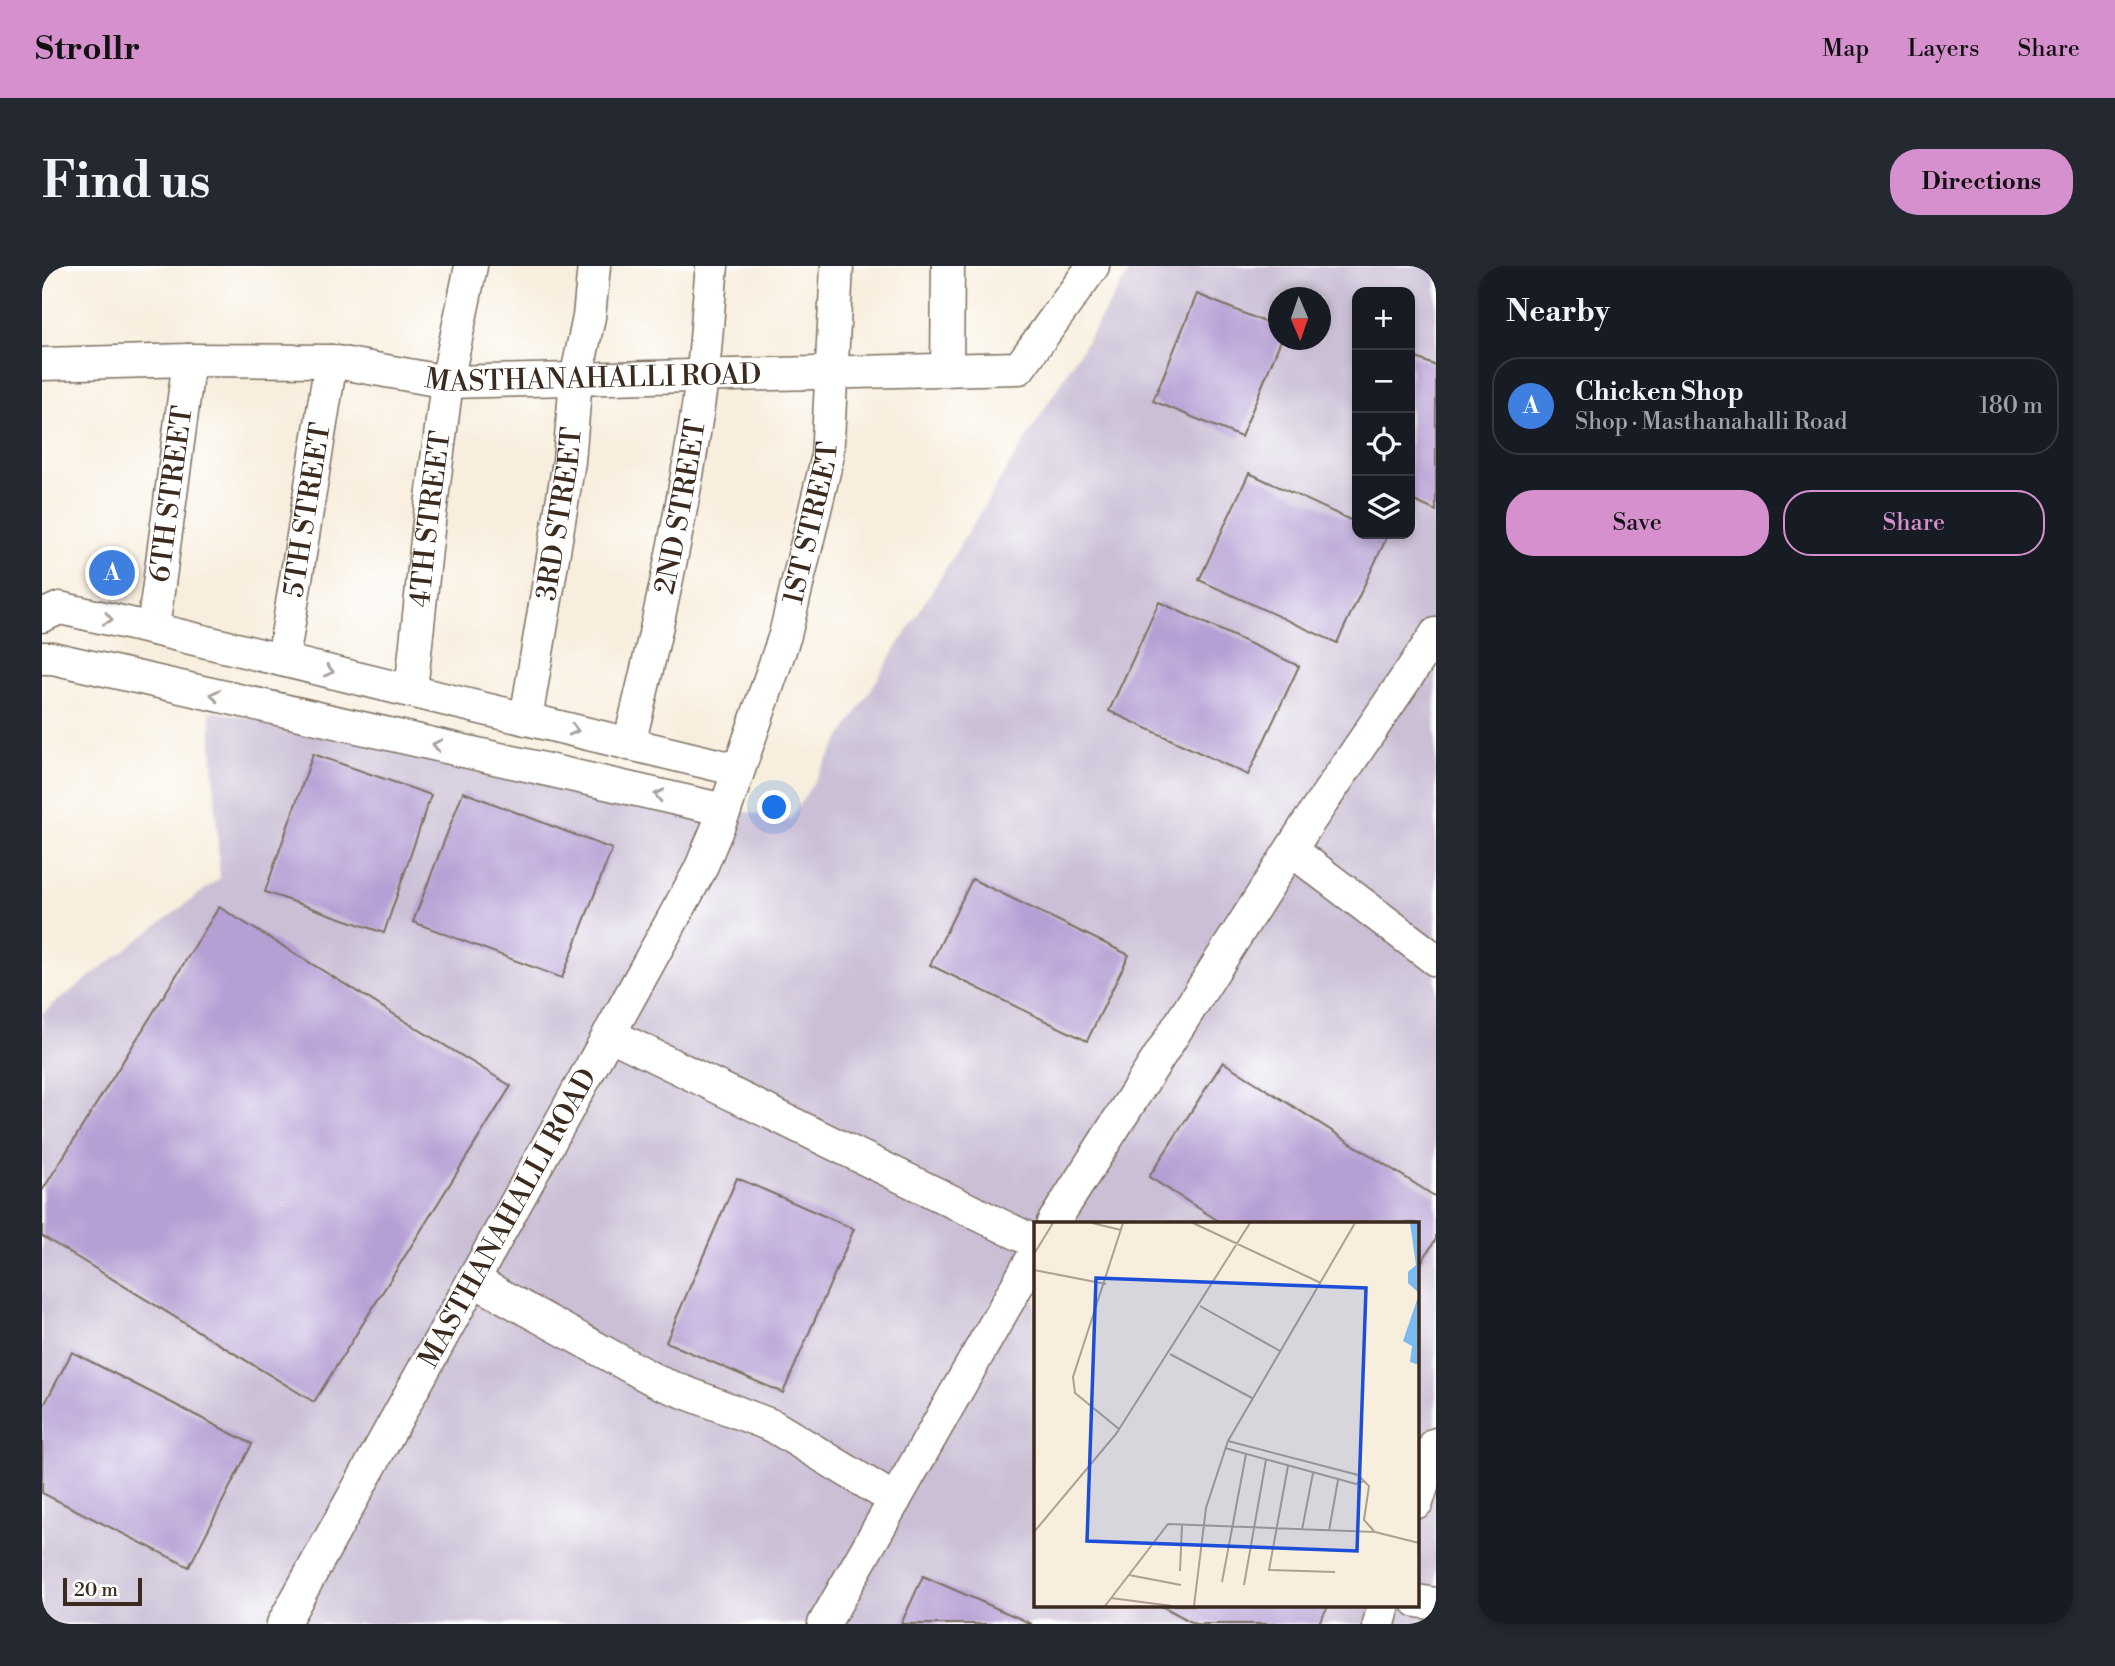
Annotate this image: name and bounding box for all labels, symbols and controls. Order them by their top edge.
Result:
text: Strollr [35,29,140,70]
text: Map [1822,34,1869,64]
text: Layers [1907,34,1979,64]
text: Share [2017,34,2080,64]
button: Directions [1890,149,2073,215]
text: Find us [42,152,211,213]
north arrow [1268,287,1331,350]
map controls [1352,287,1415,539]
button: + [1352,287,1415,350]
text: Nearby [1506,293,1610,331]
button: − [1352,350,1415,413]
street label: MASTHANAHALLI ROAD [422,357,762,400]
text: Chicken Shop [1575,376,1744,408]
text: A [1523,392,1539,420]
text: 180 m [1979,392,2043,420]
street label: 6TH STREET [142,404,200,585]
text: Shop · Masthanahalli Road [1575,408,1847,436]
button: locate [1352,413,1415,476]
street label: 2ND STREET [647,417,714,597]
street label: 5TH STREET [276,420,338,600]
street label: 3RD STREET [529,426,589,603]
street label: 4TH STREET [402,429,458,609]
street label: 1ST STREET [775,441,845,608]
button: layers [1352,476,1415,539]
button: Save [1506,490,1769,556]
button: Share [1783,490,2045,556]
pin: A [89,547,135,599]
one-way arrow [101,610,113,625]
one-way arrow [323,663,335,677]
one-way arrow [209,689,221,703]
one-way arrow [568,722,580,736]
one-way arrow [431,739,443,753]
one-way arrow [653,789,665,803]
your location [757,790,791,824]
street label: MASTHANAHALLI ROAD [411,1062,604,1374]
inset map [1034,1222,1419,1606]
scale bar [63,1575,142,1607]
text: 20 m [74,1578,118,1602]

